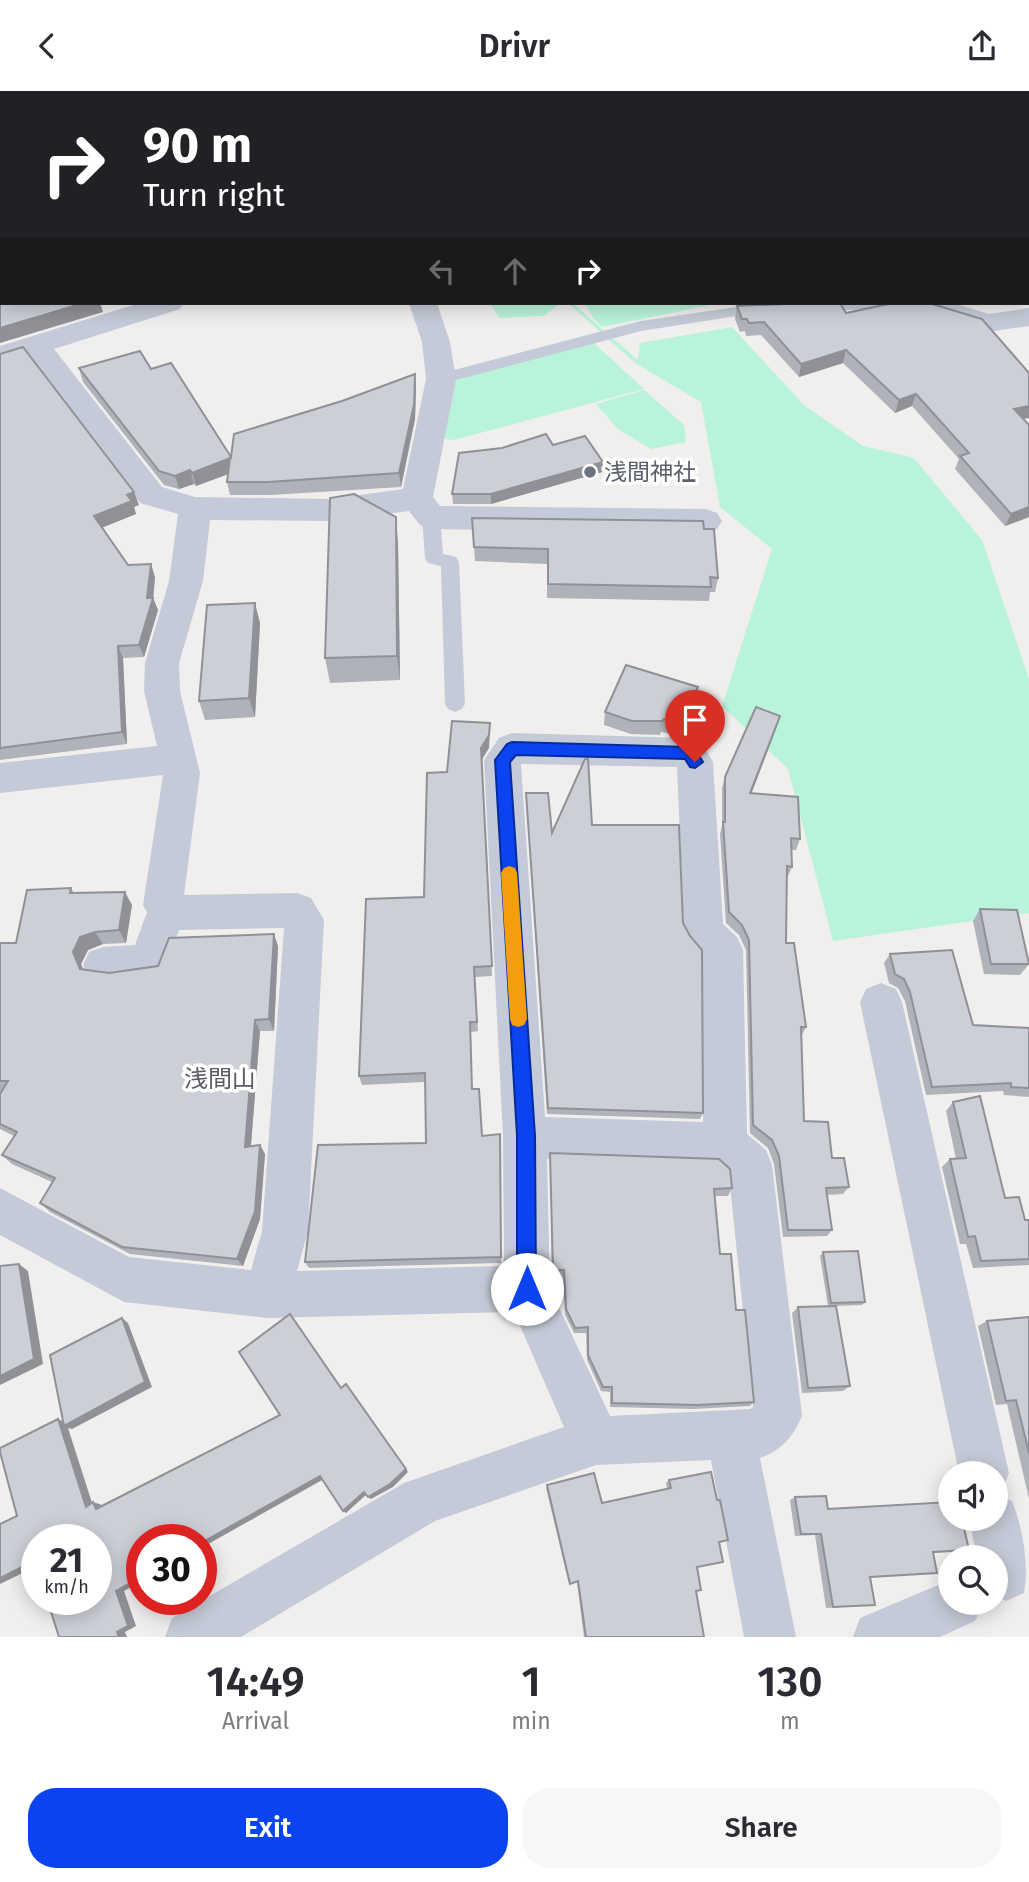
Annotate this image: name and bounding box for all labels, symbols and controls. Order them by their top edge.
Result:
icon: back [28,27,66,65]
text: Drivr [479,27,550,65]
icon: share [963,27,1001,65]
text: 90 m [143,116,252,175]
icon: right [28,119,119,210]
text: Turn right [143,176,285,214]
icon: left [423,252,461,290]
icon: ahead [496,252,534,290]
icon: right [569,252,607,290]
place label: 浅間神社 [604,458,696,486]
marker: 浅間神社 [582,464,598,480]
pin [665,690,725,762]
icon: arrive [676,701,714,739]
district label: 浅間山 [184,1065,256,1093]
position arrow [490,1252,564,1326]
map controls [938,1461,1008,1615]
button: sound [938,1461,1008,1531]
speed limit sign: 30 [126,1524,217,1615]
text: 21 [50,1539,83,1581]
button: search [938,1545,1008,1615]
text: km/h [44,1576,89,1598]
text: 14:49 [207,1657,305,1707]
text: 1 [521,1657,541,1707]
text: 130 [757,1657,822,1707]
text: Arrival [222,1707,289,1735]
text: min [511,1707,551,1735]
text: m [780,1707,800,1735]
button: Exit [28,1788,508,1868]
button: Share [522,1788,1001,1868]

